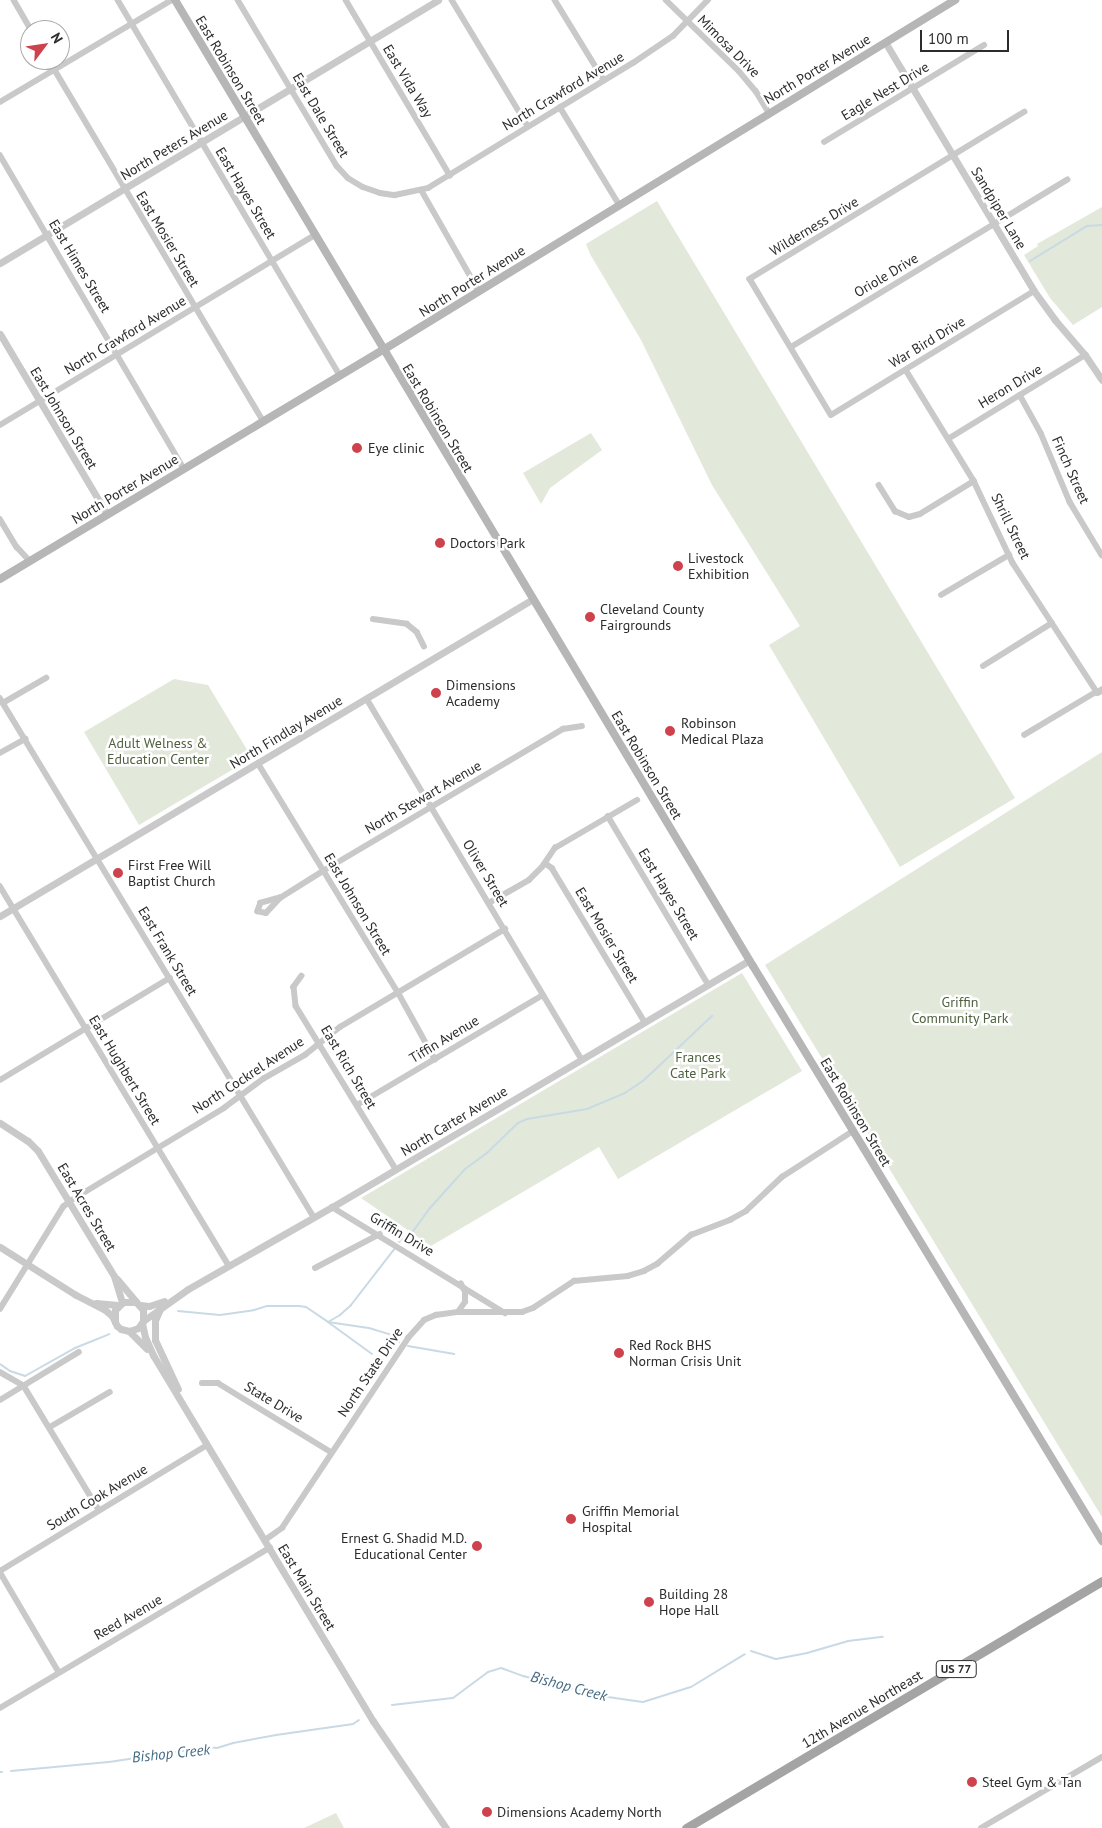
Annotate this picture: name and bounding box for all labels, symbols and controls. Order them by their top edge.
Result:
street label: Mimosa Drive [694,11,764,81]
street label: East Robinson Street [192,13,270,127]
north arrow [20,20,70,70]
scale bar [922,20,1011,52]
text: N [47,29,67,46]
text: 100 m [928,29,969,48]
street label: North Porter Avenue [760,30,874,108]
street label: East Vida Way [379,41,437,121]
street label: North Crawford Avenue [499,48,627,134]
street label: Eagle Nest Drive [838,58,932,124]
street label: East Dale Street [289,70,353,160]
street label: North Peters Avenue [117,106,231,184]
street label: East Hayes Street [212,144,280,242]
street label: Sandpiper Lane [968,164,1030,252]
street label: East Mosier Street [133,188,203,290]
street label: Wilderness Drive [767,193,861,259]
street label: East Himes Street [46,216,114,316]
street label: North Porter Avenue [416,242,528,320]
street label: Oriole Drive [851,249,921,301]
street label: North Crawford Avenue [61,292,189,378]
street label: War Bird Drive [886,313,968,371]
street label: Heron Drive [975,360,1045,412]
street label: East Robinson Street [399,361,477,475]
street label: East Johnson Street [27,364,101,472]
street label: Finch Street [1049,434,1093,506]
place label: Eye clinic [368,440,425,456]
marker: Eye clinic [350,441,364,455]
street label: North Porter Avenue [68,450,182,528]
street label: Shrill Street [988,490,1034,562]
place label: Doctors Park [450,535,525,551]
marker: Doctors Park [434,537,446,549]
place label: Livestock Exhibition [688,550,749,582]
marker: Livestock Exhibition [672,560,684,572]
place label: Cleveland County Fairgrounds [600,601,704,634]
marker: Cleveland County Fairgrounds [584,611,596,623]
place label: Dimensions Academy [446,677,516,710]
marker: Dimensions Academy [430,687,442,699]
street label: North Findlay Avenue [226,691,346,773]
street label: East Robinson Street [608,708,686,822]
place label: Robinson Medical Plaza [681,715,764,748]
marker: Robinson Medical Plaza [663,724,677,738]
park label: Adult Welness & Education Center [107,735,209,768]
street label: North Stewart Avenue [362,757,484,837]
street label: Oliver Street [459,836,513,910]
street label: East Hayes Street [635,845,703,943]
street label: East Johnson Street [321,850,395,958]
place label: First Free Will Baptist Church [128,857,215,890]
marker: First Free Will Baptist Church [112,867,124,879]
street label: East Mosier Street [572,884,642,986]
street label: East Frank Street [135,903,201,999]
park label: Griffin Community Park [911,994,1009,1026]
street label: East Hughbert Street [86,1012,164,1128]
street label: Tiffin Avenue [406,1012,482,1066]
street label: East Rich Street [317,1022,381,1112]
street label: North Cockrel Avenue [189,1033,307,1117]
park label: Frances Cate Park [670,1049,726,1082]
street label: East Robinson Street [817,1055,895,1169]
street label: North Carter Avenue [397,1082,511,1160]
street label: East Acres Street [54,1160,120,1254]
street label: Griffin Drive [367,1208,437,1260]
street label: North State Drive [334,1324,406,1420]
place label: Red Rock BHS Norman Crisis Unit [629,1337,741,1370]
marker: Red Rock BHS Norman Crisis Unit [613,1347,625,1359]
street label: State Drive [241,1378,307,1426]
street label: South Cook Avenue [43,1460,151,1534]
place label: Griffin Memorial Hospital [582,1503,679,1535]
marker: Griffin Memorial Hospital [564,1512,578,1526]
place label: Ernest G. Shadid M.D. Educational Center [340,1530,467,1562]
marker: Ernest G. Shadid M.D. Educational Center [471,1540,483,1552]
street label: East Main Street [275,1541,339,1633]
place label: Building 28 Hope Hall [659,1586,728,1618]
street label: Reed Avenue [91,1591,165,1643]
marker: Building 28 Hope Hall [643,1596,655,1608]
road number: US 77 [935,1660,977,1678]
street label: 12th Avenue Northeast [799,1666,925,1752]
water label: Bishop Creek [529,1667,609,1705]
water label: Bishop Creek [131,1740,211,1766]
place label: Steel Gym & Tan [982,1774,1082,1790]
marker: Steel Gym & Tan [966,1776,978,1788]
place label: Dimensions Academy North [497,1804,663,1820]
marker: Dimensions Academy North [481,1806,493,1818]

